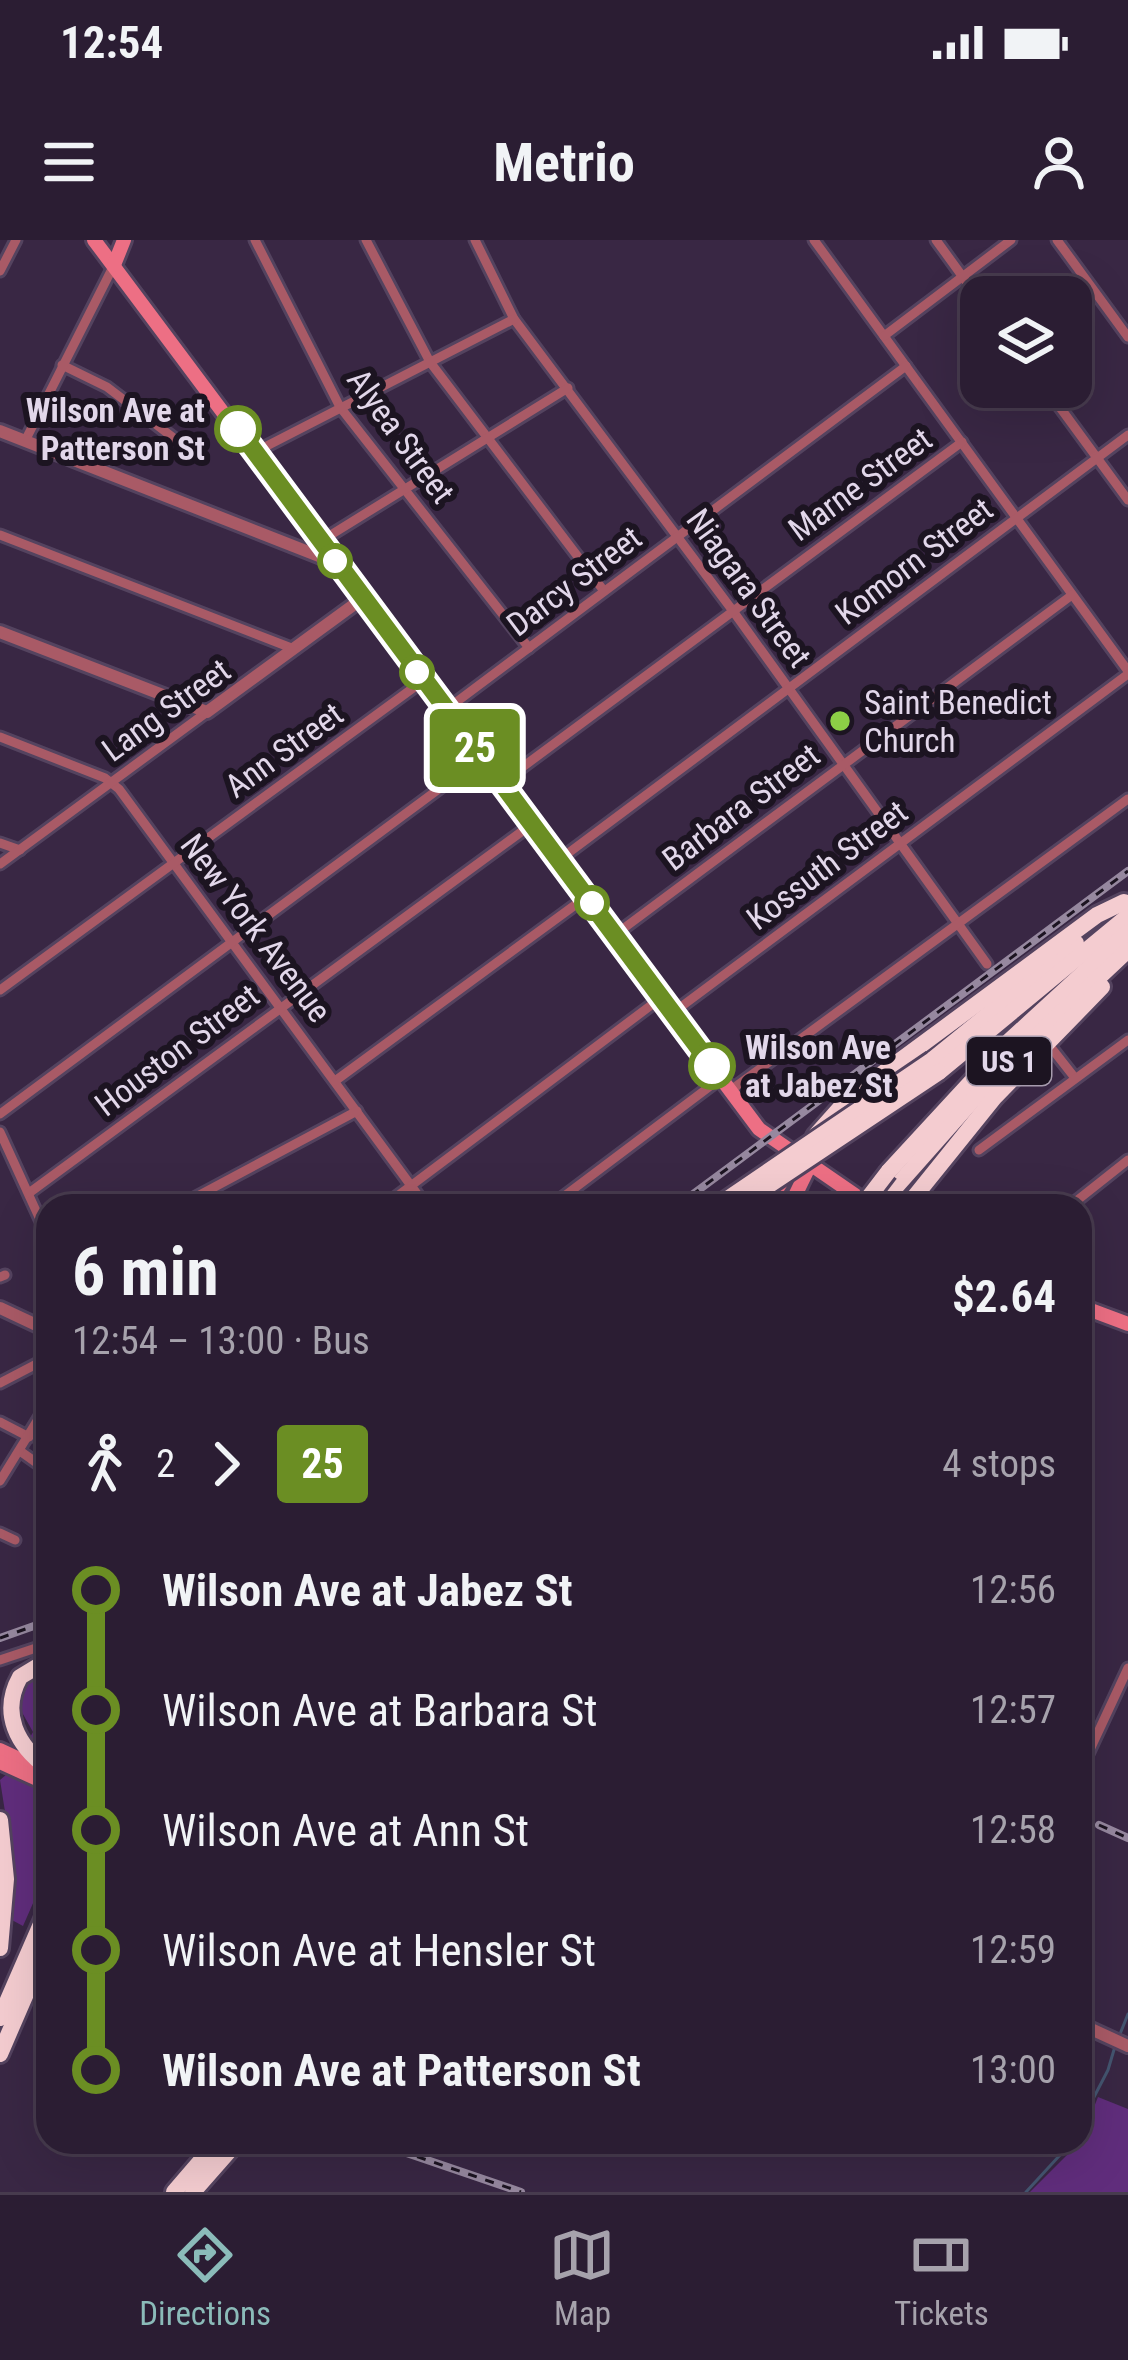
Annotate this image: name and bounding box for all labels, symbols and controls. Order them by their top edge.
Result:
text: 12:54 [60,16,163,69]
icon: menu [36,129,102,195]
icon: person [1026,129,1092,195]
text: Metrio [493,131,635,194]
map controls [960,276,1092,408]
button: layers [960,276,1092,408]
street label: Alyea Street [339,361,463,511]
place label: Wilson Ave at Patterson St [26,391,205,468]
marker: Wilson Ave at Patterson St [216,407,260,451]
street label: Marne Street [781,419,939,549]
street label: Komorn Street [828,489,1000,633]
street label: Niagara Street [679,501,819,675]
street label: Darcy Street [499,518,649,644]
unlabelled marker [319,545,351,577]
street label: Lang Street [94,651,238,769]
unlabelled marker [401,656,433,688]
place label: Saint Benedict Church [864,683,1052,760]
street label: Ann Street [218,694,350,806]
marker: Saint Benedict Church [827,708,853,734]
line badge: 25 [421,709,529,787]
text: 25 [454,723,496,772]
street label: Barbara Street [655,735,827,879]
street label: Kossuth Street [739,792,915,938]
street label: New York Avenue [173,826,339,1030]
unlabelled marker [576,887,608,919]
street label: Houston Street [87,976,267,1124]
place label: Wilson Ave at Jabez St [745,1028,893,1105]
road number: US 1 [967,1037,1051,1085]
marker: Wilson Ave at Jabez St [690,1044,734,1088]
text: 6 min [72,1234,219,1311]
text: $2.64 [952,1270,1056,1323]
text: 12:54 – 13:00 · Bus [72,1318,370,1364]
icon: walk [72,1431,138,1497]
icon: forward [193,1431,259,1497]
text: 25 [301,1439,344,1488]
text: 2 [156,1441,175,1487]
text: 4 stops [942,1441,1056,1487]
text: Wilson Ave at Jabez St [162,1564,573,1617]
text: 12:56 [970,1567,1056,1613]
text: Wilson Ave at Barbara St [162,1684,598,1737]
text: 12:57 [970,1687,1056,1733]
text: Wilson Ave at Ann St [162,1804,529,1857]
text: 12:58 [970,1807,1056,1853]
text: Wilson Ave at Hensler St [162,1924,596,1977]
text: 12:59 [970,1927,1056,1973]
text: Wilson Ave at Patterson St [162,2044,641,2097]
text: 13:00 [970,2047,1056,2093]
tab: Directions [139,2222,271,2333]
tab: Map [549,2222,615,2333]
tab: Tickets [894,2222,989,2333]

